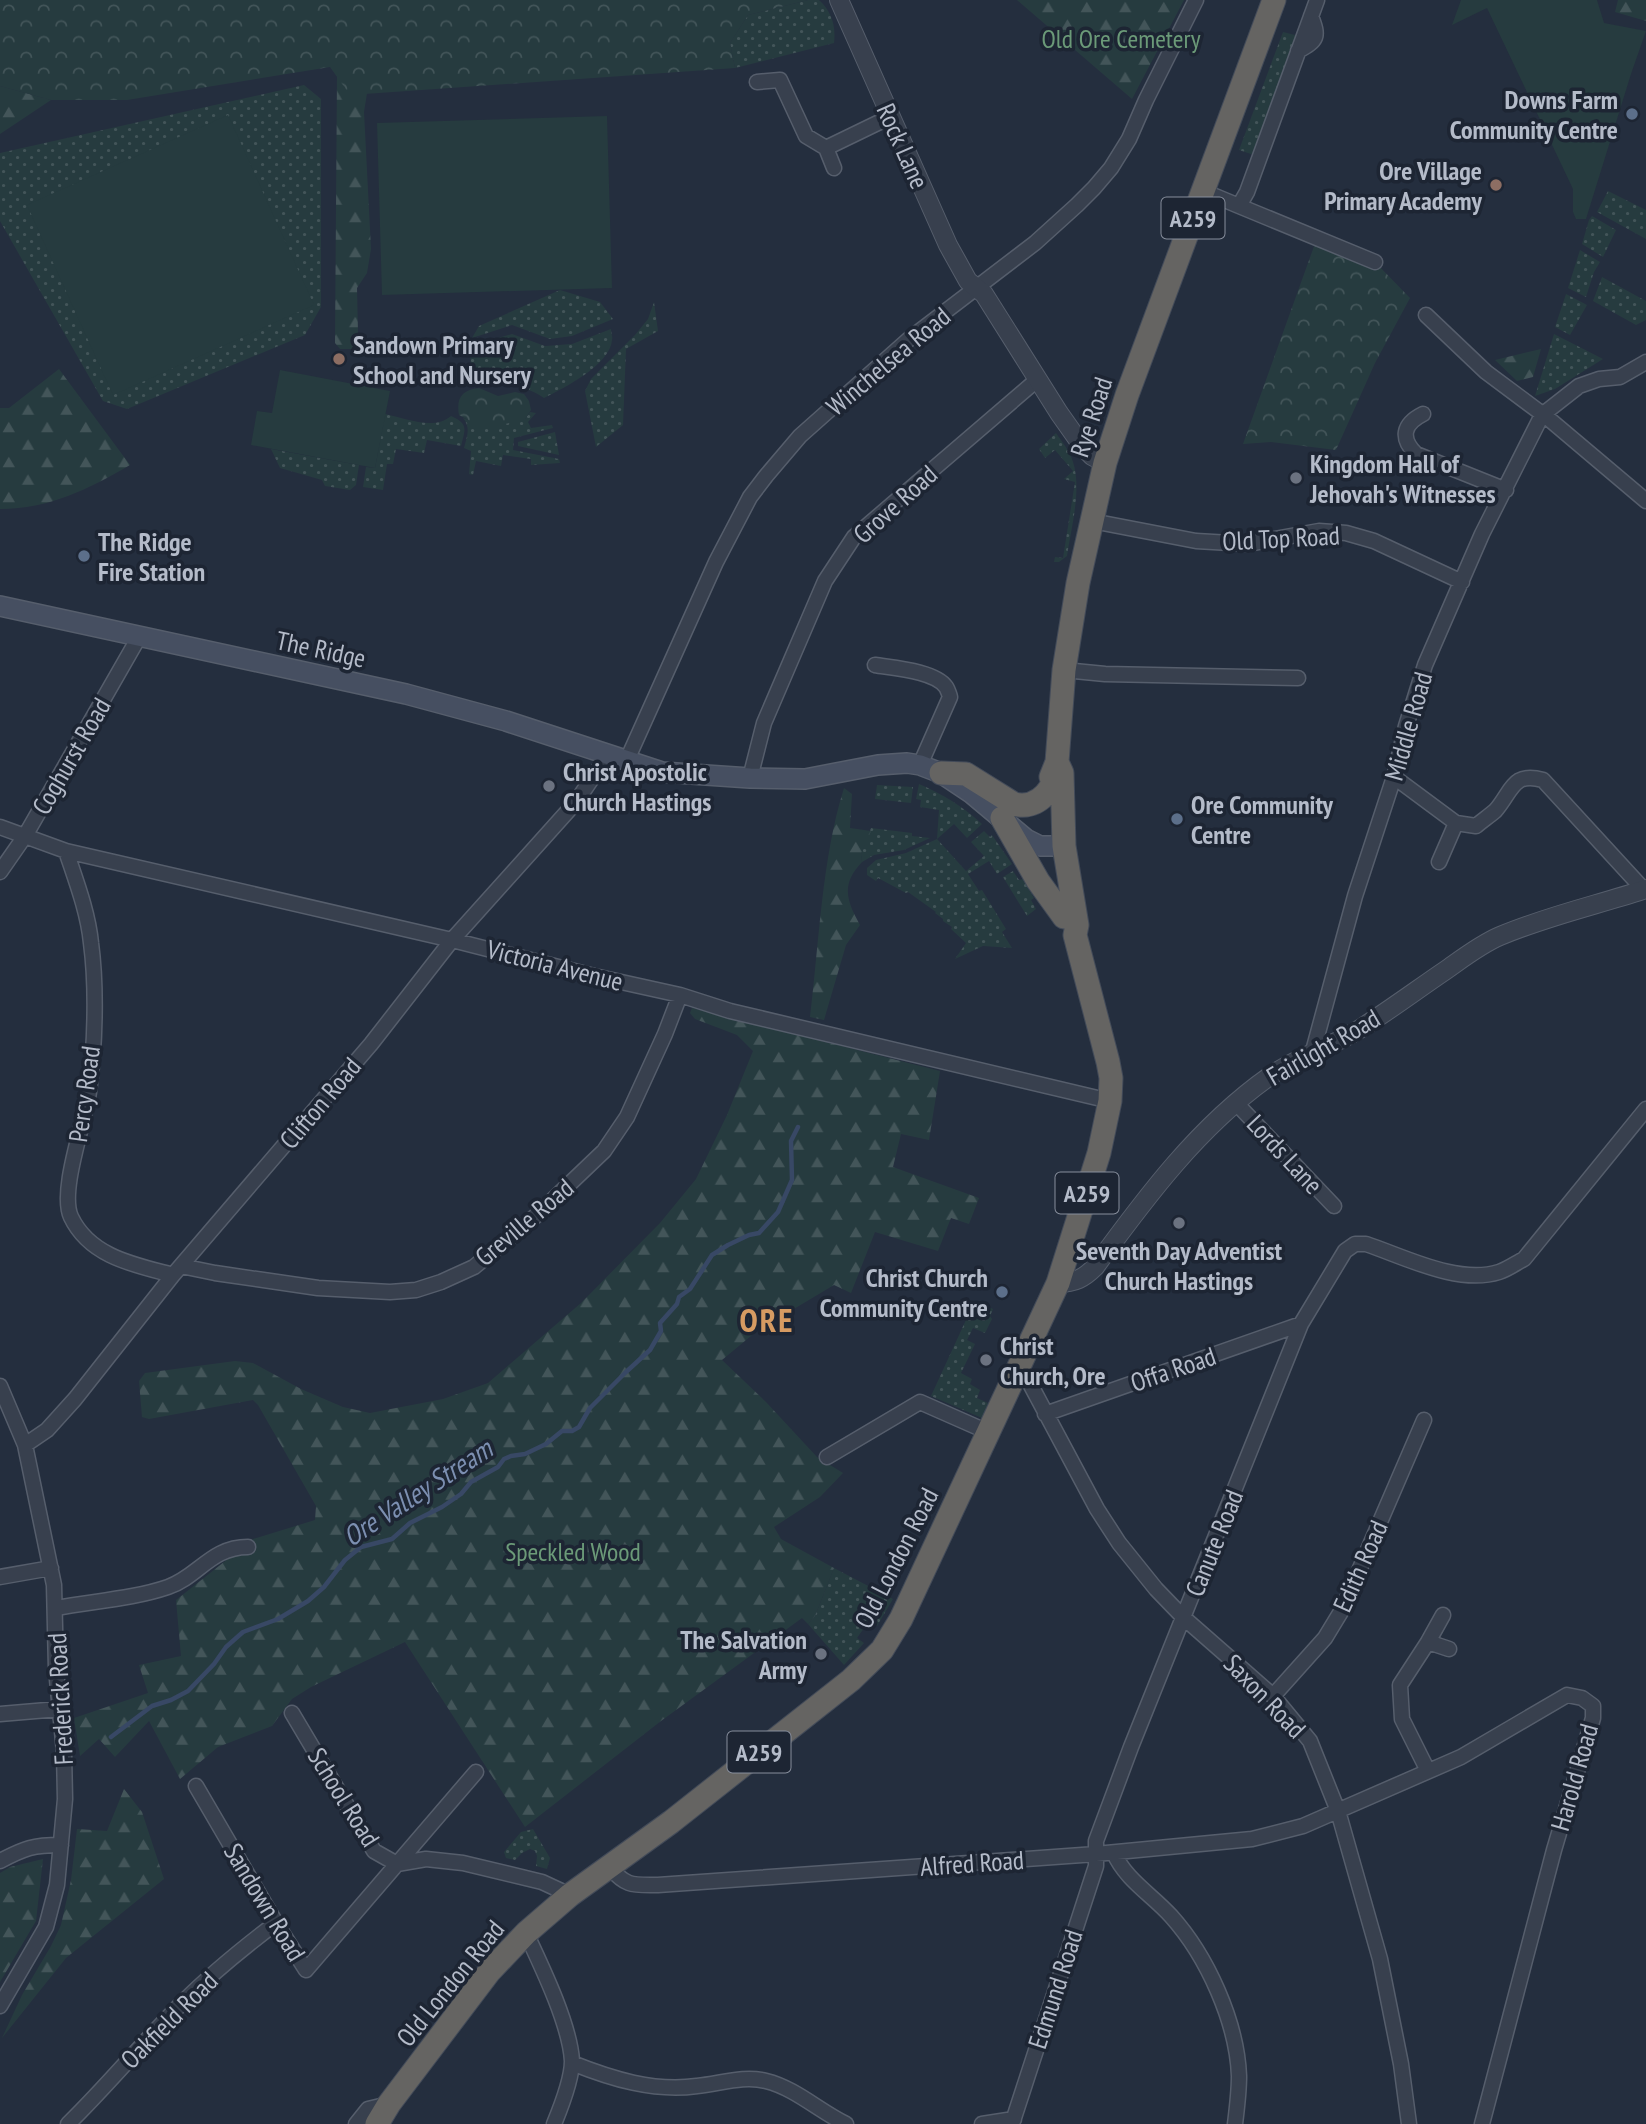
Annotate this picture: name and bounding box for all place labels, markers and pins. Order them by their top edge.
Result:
place label: Downs Farm Community Centre [1450,83,1618,146]
marker: Downs Farm Community Centre [1624,106,1640,122]
place label: Ore Village Primary Academy [1324,154,1483,217]
marker: Ore Village Primary Academy [1488,177,1504,193]
place label: Sandown Primary School and Nursery [353,328,531,391]
marker: Sandown Primary School and Nursery [331,351,347,367]
place label: Kingdom Hall of Jehovah's Witnesses [1309,447,1496,510]
marker: Kingdom Hall of Jehovah's Witnesses [1288,470,1304,486]
place label: The Ridge Fire Station [98,525,205,588]
marker: The Ridge Fire Station [76,548,92,564]
place label: Christ Apostolic Church Hastings [563,755,711,818]
marker: Christ Apostolic Church Hastings [541,778,557,794]
place label: Ore Community Centre [1191,788,1333,851]
marker: Ore Community Centre [1169,811,1185,827]
marker: Seventh Day Adventist Church Hastings [1171,1215,1187,1231]
place label: Seventh Day Adventist Church Hastings [1076,1234,1283,1297]
place label: Christ Church Community Centre [820,1261,988,1324]
marker: Christ Church Community Centre [994,1284,1010,1300]
place label: Christ Church, Ore [1000,1329,1106,1392]
marker: Christ Church, Ore [978,1352,994,1368]
place label: The Salvation Army [680,1623,808,1686]
marker: The Salvation Army [813,1646,829,1662]

